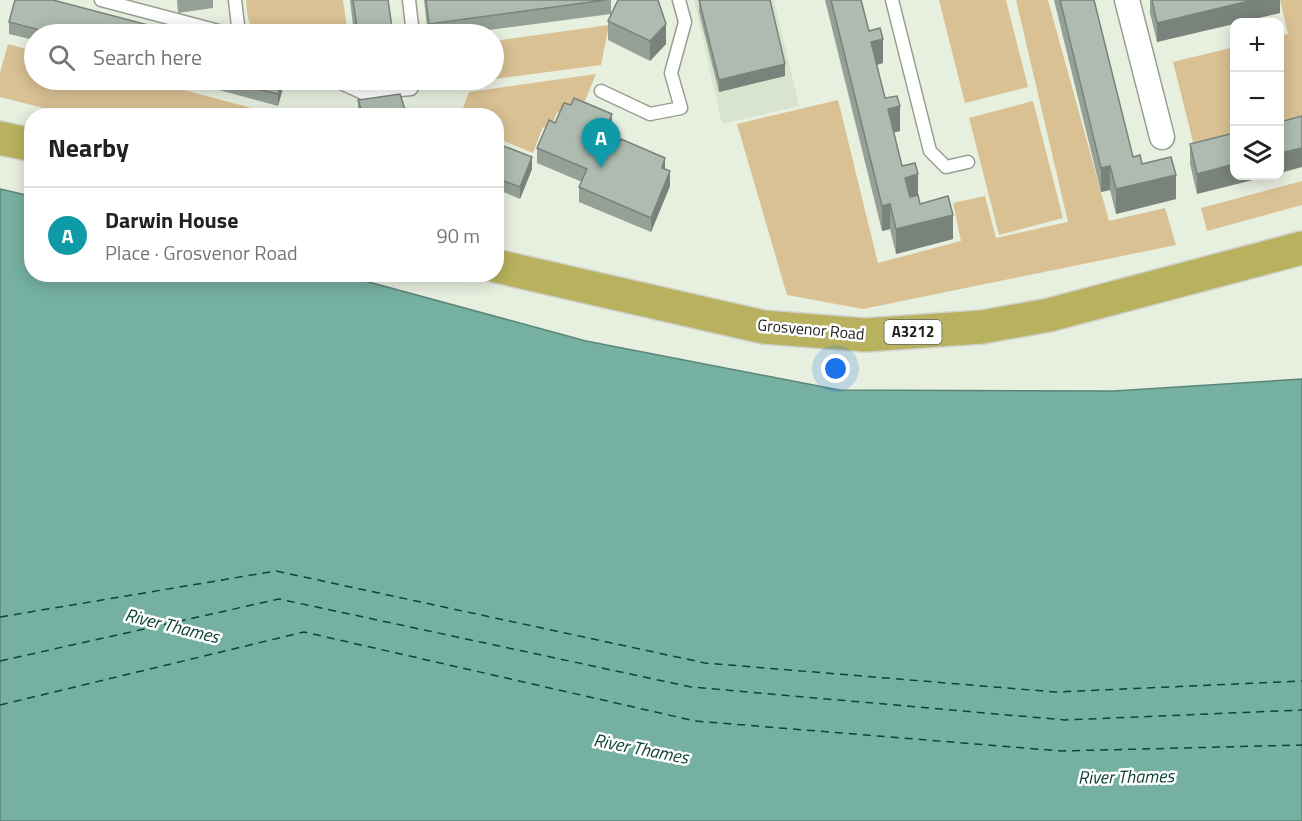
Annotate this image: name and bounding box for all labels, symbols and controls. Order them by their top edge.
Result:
map controls [1230,18,1284,180]
button: + [1230,18,1284,72]
search box [24,24,504,90]
text: Search here [93,40,202,74]
icon: search [45,41,78,74]
button: − [1230,72,1284,126]
pin: A [582,118,620,168]
button: layers [1230,126,1284,180]
text: Nearby [48,128,129,167]
text: Darwin House [105,203,238,237]
text: A [61,220,74,251]
text: 90 m [436,220,480,251]
text: Place · Grosvenor Road [105,237,298,268]
street label: Grosvenor Road [756,312,866,346]
road number: A3212 [884,320,942,344]
your location [821,354,850,383]
water label: River Thames [122,601,223,651]
water label: River Thames [591,726,692,771]
water label: River Thames [1078,762,1176,791]

